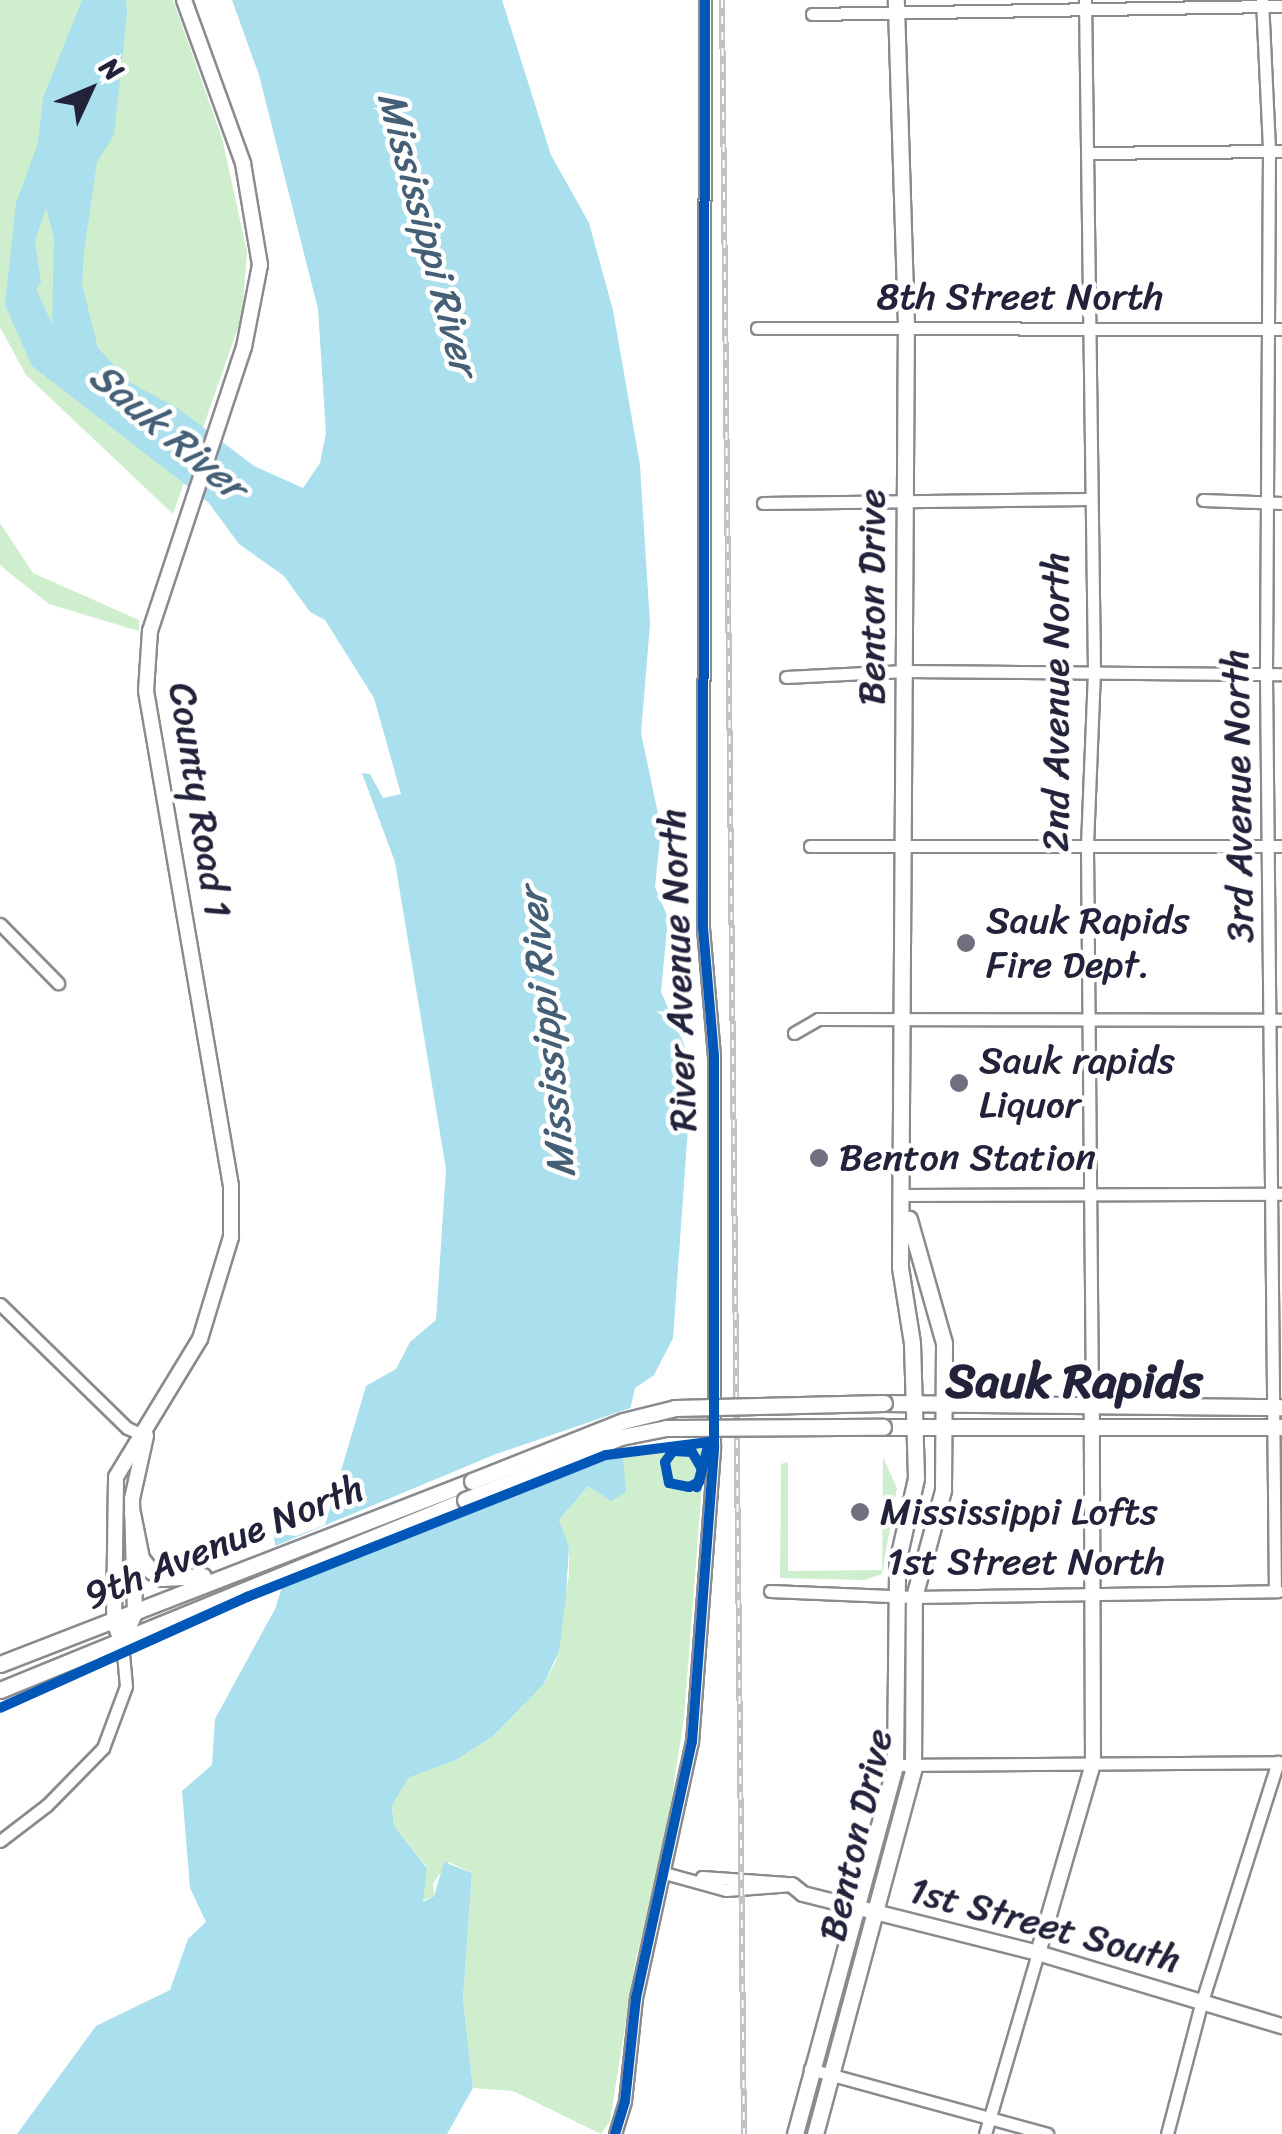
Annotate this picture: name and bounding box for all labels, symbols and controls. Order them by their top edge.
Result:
north arrow [40,40,140,140]
text: N [88,45,136,93]
water label: Mississippi River [367,86,489,380]
street label: 8th Street North [876,274,1164,320]
water label: Sauk River [80,352,256,510]
street label: Benton Drive [849,489,895,705]
street label: 2nd Avenue North [1033,551,1079,853]
street label: 3rd Avenue North [1213,648,1263,944]
street label: County Road 1 [159,679,241,921]
street label: River Avenue North [650,807,706,1133]
water label: Mississippi River [508,885,586,1181]
place label: Sauk Rapids Fire Dept. [986,898,1188,988]
marker: Sauk Rapids Fire Dept. [955,932,977,954]
place label: Sauk rapids Liquor [979,1038,1175,1128]
marker: Sauk rapids Liquor [948,1072,970,1094]
place label: Benton Station [839,1135,1095,1181]
marker: Benton Station [808,1147,830,1169]
district label: Sauk Rapids [947,1352,1201,1410]
street label: 9th Avenue North [77,1465,371,1619]
place label: Mississippi Lofts [880,1489,1157,1535]
marker: Mississippi Lofts [849,1501,871,1523]
street label: 1st Street North [887,1539,1165,1585]
street label: Benton Drive [809,1724,903,1946]
street label: 1st Street South [904,1867,1186,1983]

